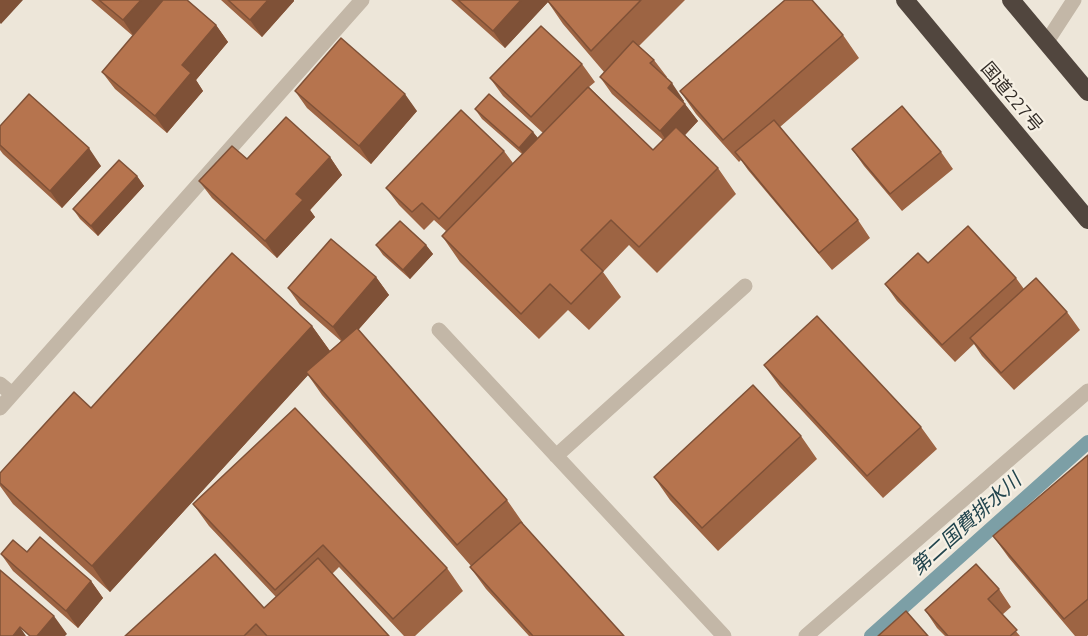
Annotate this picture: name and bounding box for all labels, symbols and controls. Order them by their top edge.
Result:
street label: 国道227号 [977,58,1047,136]
water label: 第二国費排水川 [906,468,1026,580]

